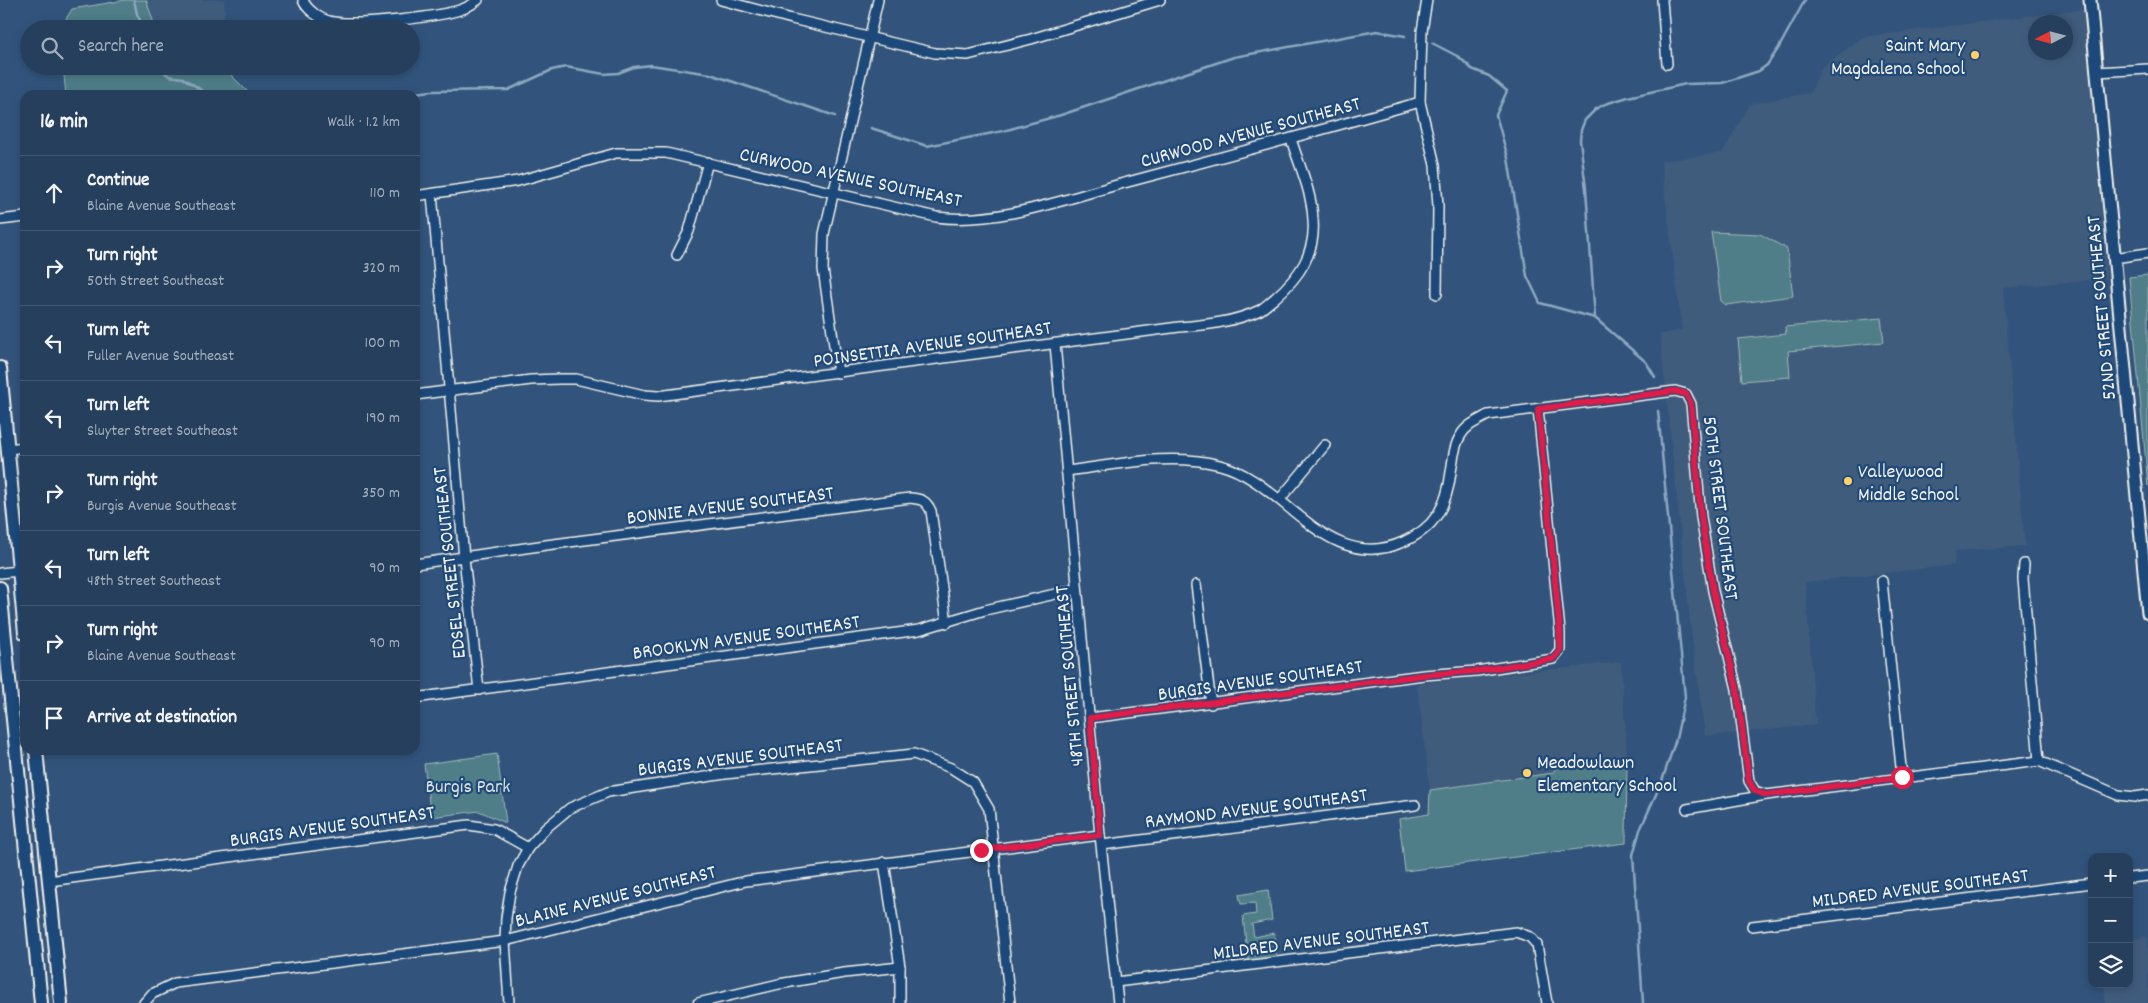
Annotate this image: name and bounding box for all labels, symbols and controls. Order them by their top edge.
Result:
north arrow [2028,15,2073,60]
search box [20,20,420,75]
place label: Saint Mary Magdalena School [1831,33,1966,84]
icon: search [38,34,66,62]
text: Search here [78,34,164,61]
marker: Saint Mary Magdalena School [1969,49,1981,61]
street label: CURWOOD AVENUE SOUTHEAST [1138,91,1364,177]
text: 16 min [40,108,88,138]
text: Walk · 1.2 km [328,111,400,134]
street label: CURWOOD AVENUE SOUTHEAST [737,142,964,216]
text: Continue [87,168,149,195]
icon: ahead [40,179,68,207]
text: 110 m [370,182,400,205]
text: Blaine Avenue Southeast [87,195,236,218]
street label: 52ND STREET SOUTHEAST [2081,214,2125,401]
text: Turn right [87,243,158,270]
icon: right [40,254,68,282]
text: 320 m [363,257,400,280]
text: 50th Street Southeast [87,270,224,293]
street label: POINSETTIA AVENUE SOUTHEAST [812,315,1053,377]
text: Turn left [87,318,150,345]
icon: left [40,329,68,357]
text: 100 m [364,332,400,355]
text: Fuller Avenue Southeast [87,345,234,368]
text: Turn left [87,393,150,420]
icon: left [40,404,68,432]
text: 190 m [366,407,400,430]
street label: 50TH STREET SOUTHEAST [1694,415,1744,602]
text: Sluyter Street Southeast [87,420,238,443]
place label: Valleywood Middle School [1858,459,1959,510]
street label: EDSEL STREET SOUTHEAST [427,466,475,660]
text: Turn right [87,468,158,495]
marker: Valleywood Middle School [1842,475,1854,487]
icon: right [40,479,68,507]
street label: BONNIE AVENUE SOUTHEAST [625,480,835,534]
text: 350 m [362,482,400,505]
text: Burgis Avenue Southeast [87,495,237,518]
text: Turn left [87,543,150,570]
icon: left [40,554,68,582]
text: 90 m [369,557,400,580]
text: 48th Street Southeast [87,570,221,593]
street label: 48TH STREET SOUTHEAST [1049,584,1093,767]
street label: BROOKLYN AVENUE SOUTHEAST [631,609,862,669]
text: Turn right [87,618,158,645]
icon: right [40,629,68,657]
text: 90 m [369,632,400,655]
text: Blaine Avenue Southeast [87,645,236,668]
street label: BURGIS AVENUE SOUTHEAST [1156,654,1365,710]
icon: arrive [40,704,68,732]
text: Arrive at destination [87,705,237,732]
street label: BURGIS AVENUE SOUTHEAST [636,733,844,785]
place label: Meadowlawn Elementary School [1537,750,1677,801]
route start [1891,766,1914,789]
marker: Meadowlawn Elementary School [1521,767,1533,779]
park label: Burgis Park [425,774,511,802]
street label: RAYMOND AVENUE SOUTHEAST [1144,782,1369,838]
street label: BURGIS AVENUE SOUTHEAST [228,800,437,856]
route end [970,839,993,862]
map controls [2088,853,2133,988]
button: + [2088,853,2133,898]
street label: BLAINE AVENUE SOUTHEAST [512,859,719,936]
street label: MILDRED AVENUE SOUTHEAST [1810,863,2030,917]
button: − [2088,898,2133,943]
street label: MILDRED AVENUE SOUTHEAST [1211,915,1431,969]
button: layers [2088,943,2133,988]

